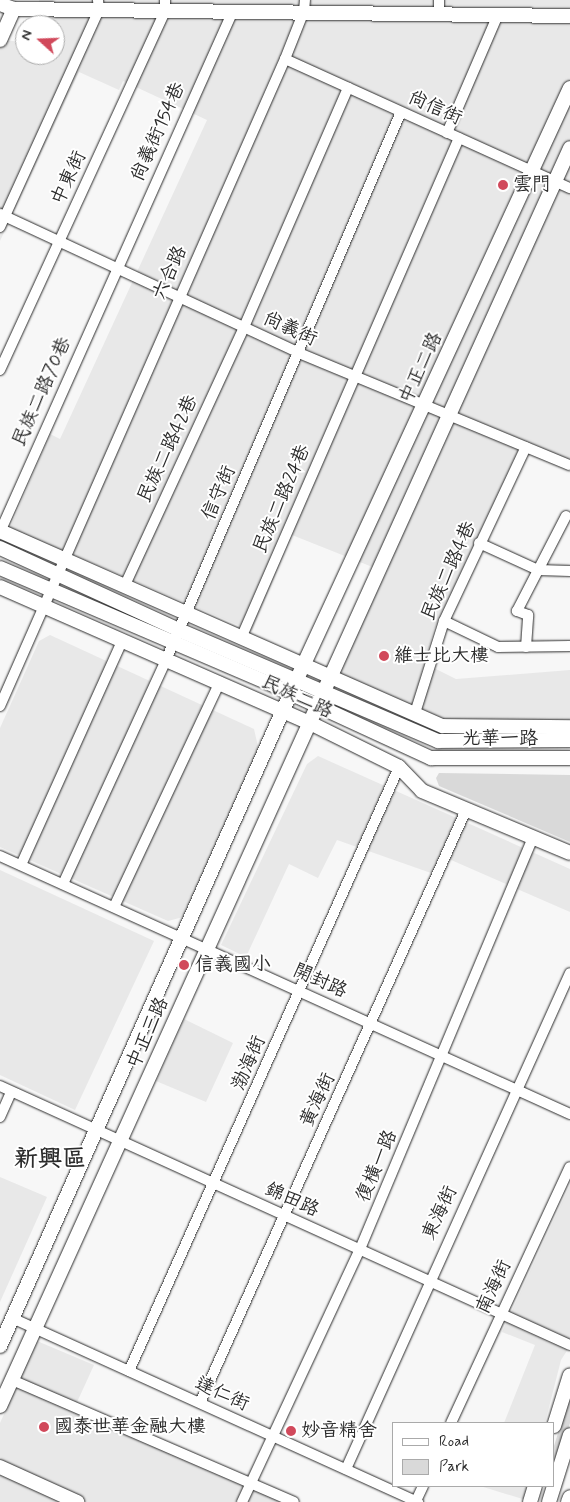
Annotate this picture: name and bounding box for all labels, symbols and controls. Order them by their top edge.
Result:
north arrow [15,15,65,65]
text: N [17,28,37,43]
street label: 尚義街154巷 [126,79,190,185]
street label: 尚信街 [404,86,466,130]
street label: 中東街 [47,147,91,209]
place label: 雲門 [513,174,551,196]
marker: 雲門 [497,179,509,191]
street label: 六合路 [148,242,192,304]
street label: 尚義街 [259,307,321,351]
street label: 中正二路 [395,329,447,407]
street label: 民族二路70巷 [8,334,76,450]
street label: 民族二路42巷 [133,392,203,506]
street label: 民族二路24巷 [249,441,315,557]
street label: 信守街 [197,462,241,524]
street label: 民族二路4巷 [417,518,481,624]
place label: 維士比大樓 [394,645,489,667]
marker: 維士比大樓 [378,650,390,662]
street label: 民族二路 [258,671,336,723]
street label: 光華一路 [462,728,538,750]
place label: 信義國小 [195,954,271,976]
marker: 信義國小 [177,958,191,972]
street label: 開封路 [289,959,351,1003]
street label: 中正三路 [122,994,174,1072]
street label: 渤海街 [227,1032,271,1094]
street label: 黃海街 [296,1069,340,1131]
street label: 復橫一路 [352,1127,402,1205]
district label: 新興區 [14,1146,86,1174]
street label: 錦田路 [261,1178,323,1222]
street label: 東海街 [418,1182,462,1244]
street label: 南海街 [472,1256,516,1318]
street label: 達仁街 [191,1372,253,1416]
place label: 國泰世華金融大樓 [54,1416,206,1438]
place label: 妙音精舍 [301,1420,377,1442]
marker: 國泰世華金融大樓 [38,1421,50,1433]
legend [392,1422,555,1487]
marker: 妙音精舍 [285,1425,297,1437]
text: Road [439,1432,469,1452]
text: Park [439,1457,469,1477]

